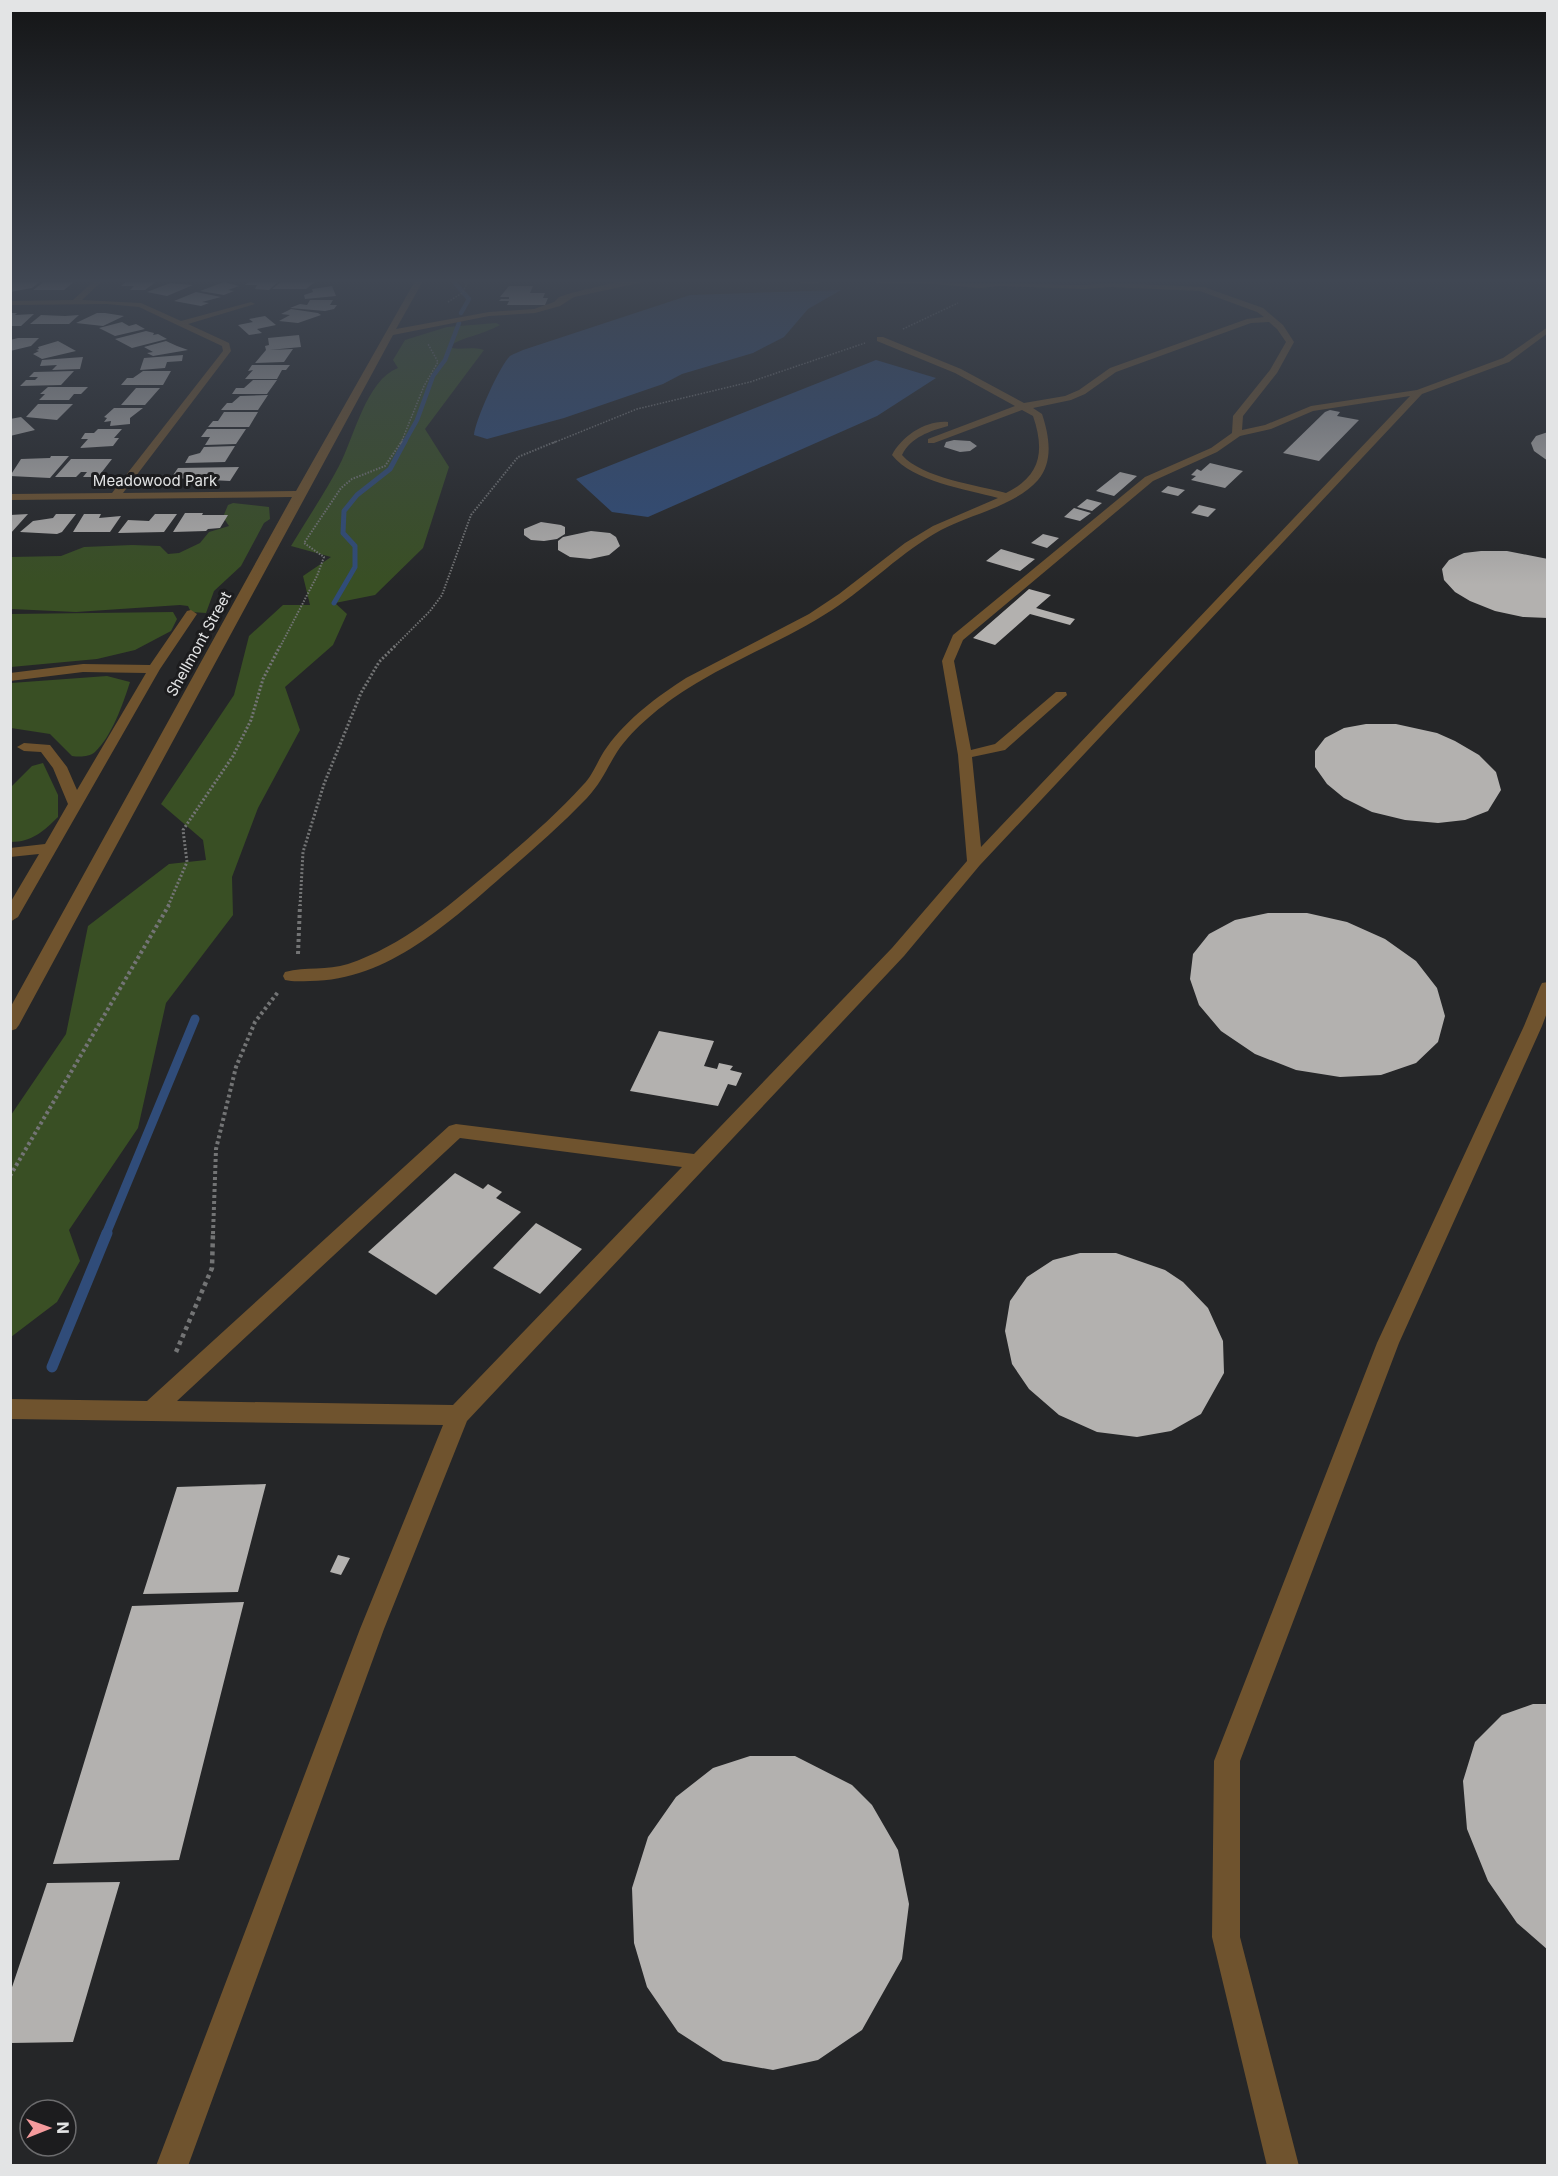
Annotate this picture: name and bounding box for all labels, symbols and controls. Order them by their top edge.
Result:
street label: Meadowood Park [93,471,218,490]
street label: Shellmont Street [162,588,235,700]
north arrow [18,2098,78,2158]
text: N [53,2121,73,2134]

